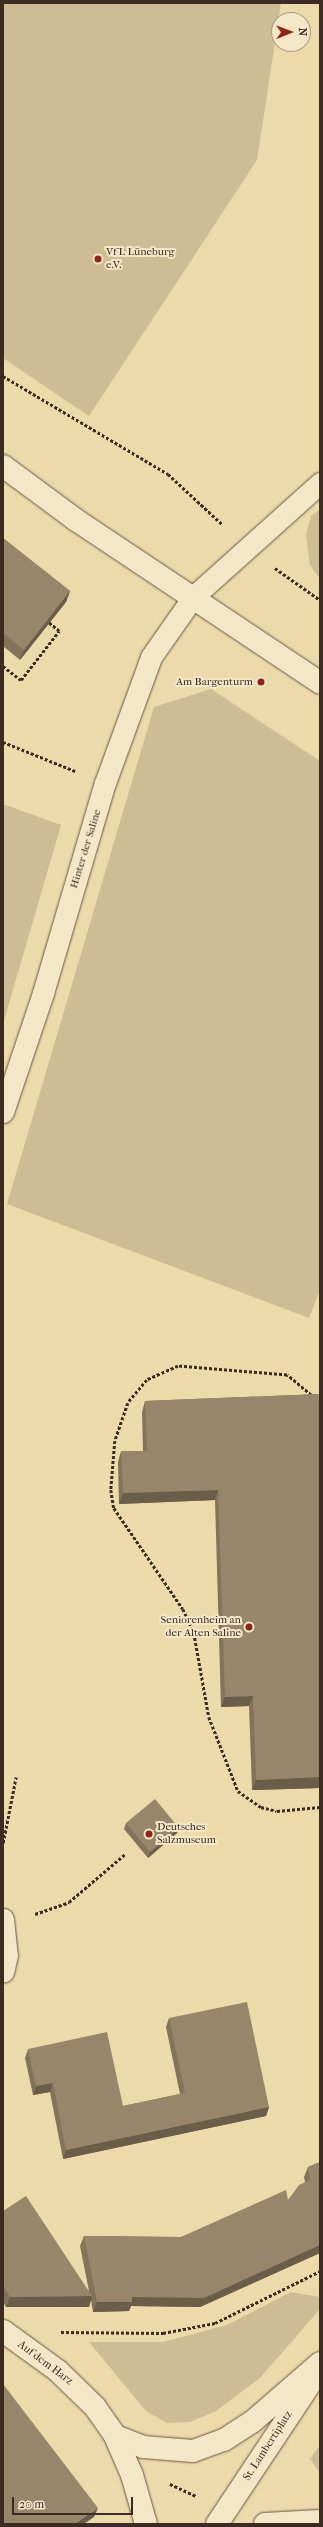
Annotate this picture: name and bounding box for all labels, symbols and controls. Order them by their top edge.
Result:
north arrow [271,12,311,52]
text: N [296,27,309,36]
place label: VfL Lüneburg e.V. [106,246,174,272]
marker: VfL Lüneburg e.V. [93,254,103,264]
place label: Am Bargenturm [176,675,253,689]
marker: Am Bargenturm [256,677,266,687]
street label: Hinter der Saline [68,808,104,890]
place label: Seniorenheim an der Alten Saline [161,1614,241,1640]
marker: Seniorenheim an der Alten Saline [244,1622,254,1632]
place label: Deutsches Salzmuseum [157,1821,216,1847]
marker: Deutsches Salzmuseum [144,1829,154,1839]
street label: Auf dem Harz [15,2338,75,2388]
street label: St. Lambertiplatz [240,2409,296,2483]
scale bar [14,2489,135,2515]
text: 20 m [19,2497,44,2511]

